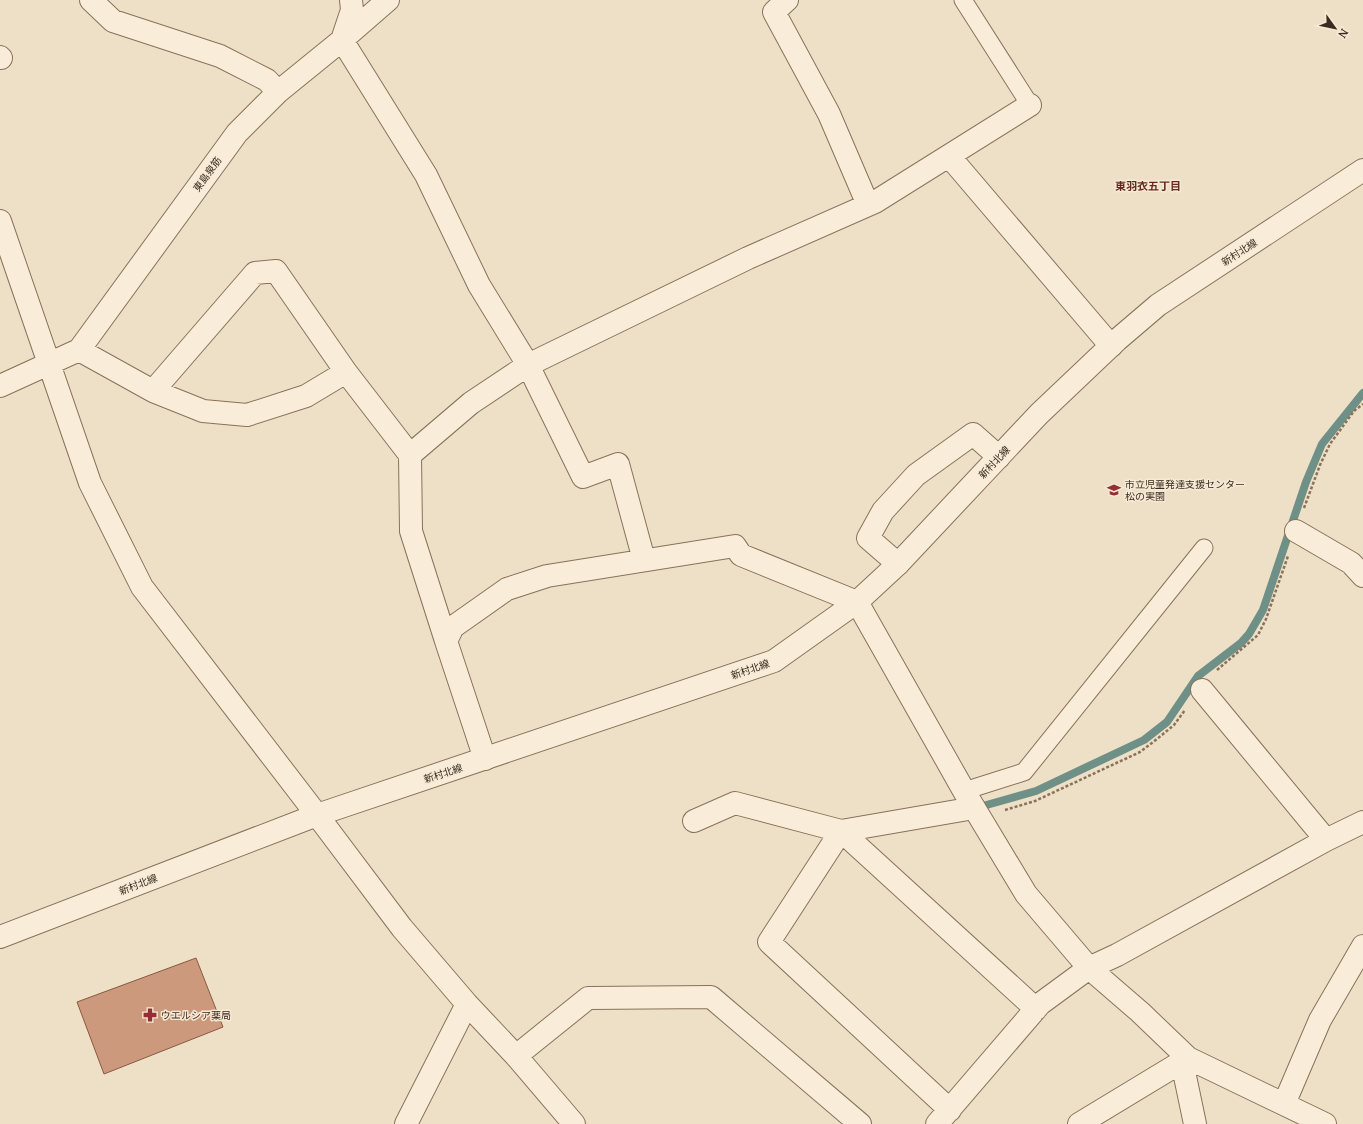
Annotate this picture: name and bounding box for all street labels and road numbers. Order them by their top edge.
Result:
street label: 東島泉筋 [190,154,224,194]
street label: 新村北線 [1219,236,1260,269]
street label: 新村北線 [976,443,1013,481]
street label: 新村北線 [729,657,771,682]
street label: 新村北線 [422,761,464,786]
street label: 新村北線 [117,871,159,898]

